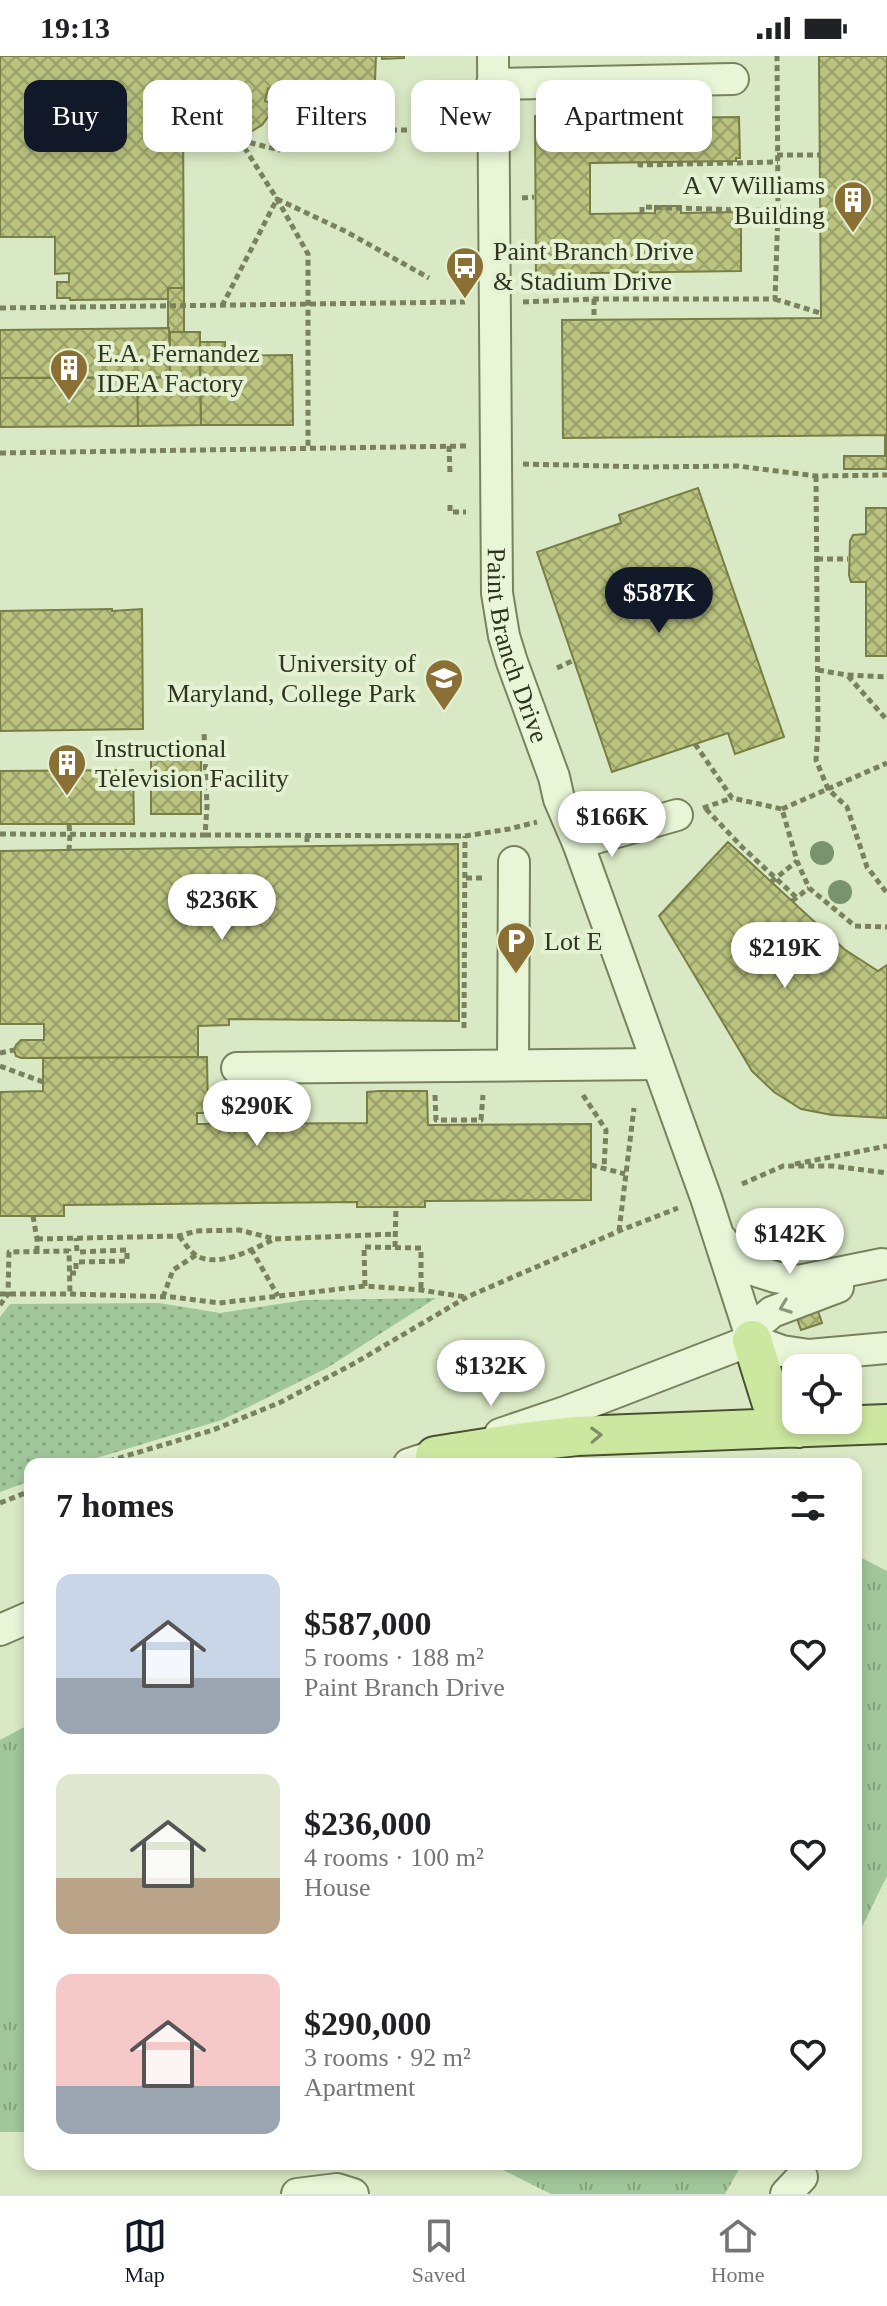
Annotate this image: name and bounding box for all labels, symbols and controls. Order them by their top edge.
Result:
text: 19:13 [40,11,110,44]
chip: Buy [24,80,127,152]
chip: Rent [143,80,252,152]
chip: Filters [268,80,395,152]
chip: New [411,80,520,152]
chip: Apartment [536,80,712,152]
place label: A V Williams Building [683,171,825,230]
building icon: A V Williams Building [832,179,874,234]
place label: Paint Branch Drive & Stadium Drive [493,237,694,296]
bus stop icon: Paint Branch Drive & Stadium Drive [444,245,486,300]
place label: E.A. Fernandez IDEA Factory [97,339,259,398]
building icon: E.A. Fernandez IDEA Factory [48,347,90,402]
street label: Paint Branch Drive [482,547,554,747]
pin: $587K [603,567,715,635]
text: $587K [623,578,695,607]
place label: University of Maryland, College Park [167,649,416,708]
school or university icon: University of Maryland, College Park [423,657,465,712]
place label: Instructional Television Facility [95,734,289,793]
building icon: Instructional Television Facility [46,742,88,797]
pin: $166K [556,791,668,859]
text: $166K [576,802,648,831]
pin: $236K [166,874,278,942]
text: $236K [186,885,258,914]
parking icon: Lot E [495,920,537,975]
pin: $219K [729,922,841,990]
place label: Lot E [544,927,603,956]
text: $219K [749,933,821,962]
pin: $290K [201,1080,313,1148]
text: $290K [221,1091,293,1120]
pin: $142K [734,1208,846,1276]
text: $142K [754,1219,826,1248]
one-way arrow [779,1297,793,1314]
pin: $132K [435,1340,547,1408]
text: $132K [455,1351,527,1380]
map controls [782,1354,862,1434]
button: locate [782,1354,862,1434]
one-way arrow [590,1427,603,1444]
icon: filters [786,1484,830,1528]
text: 7 homes [56,1487,174,1524]
text: $587,000 [304,1605,432,1642]
icon: home [120,1606,216,1702]
icon: heart [786,1632,830,1676]
text: 5 rooms · 188 m² [304,1643,484,1672]
text: Paint Branch Drive [304,1673,505,1702]
text: $236,000 [304,1805,432,1842]
icon: home [120,1806,216,1902]
icon: heart [786,1832,830,1876]
text: 4 rooms · 100 m² [304,1843,484,1872]
text: House [304,1873,370,1902]
text: $290,000 [304,2005,432,2042]
icon: home [120,2006,216,2102]
icon: heart [786,2032,830,2076]
text: 3 rooms · 92 m² [304,2043,471,2072]
text: Apartment [304,2073,415,2102]
tab: Map [123,2214,167,2288]
tab: Saved [412,2214,466,2288]
tab: Home [711,2214,764,2288]

